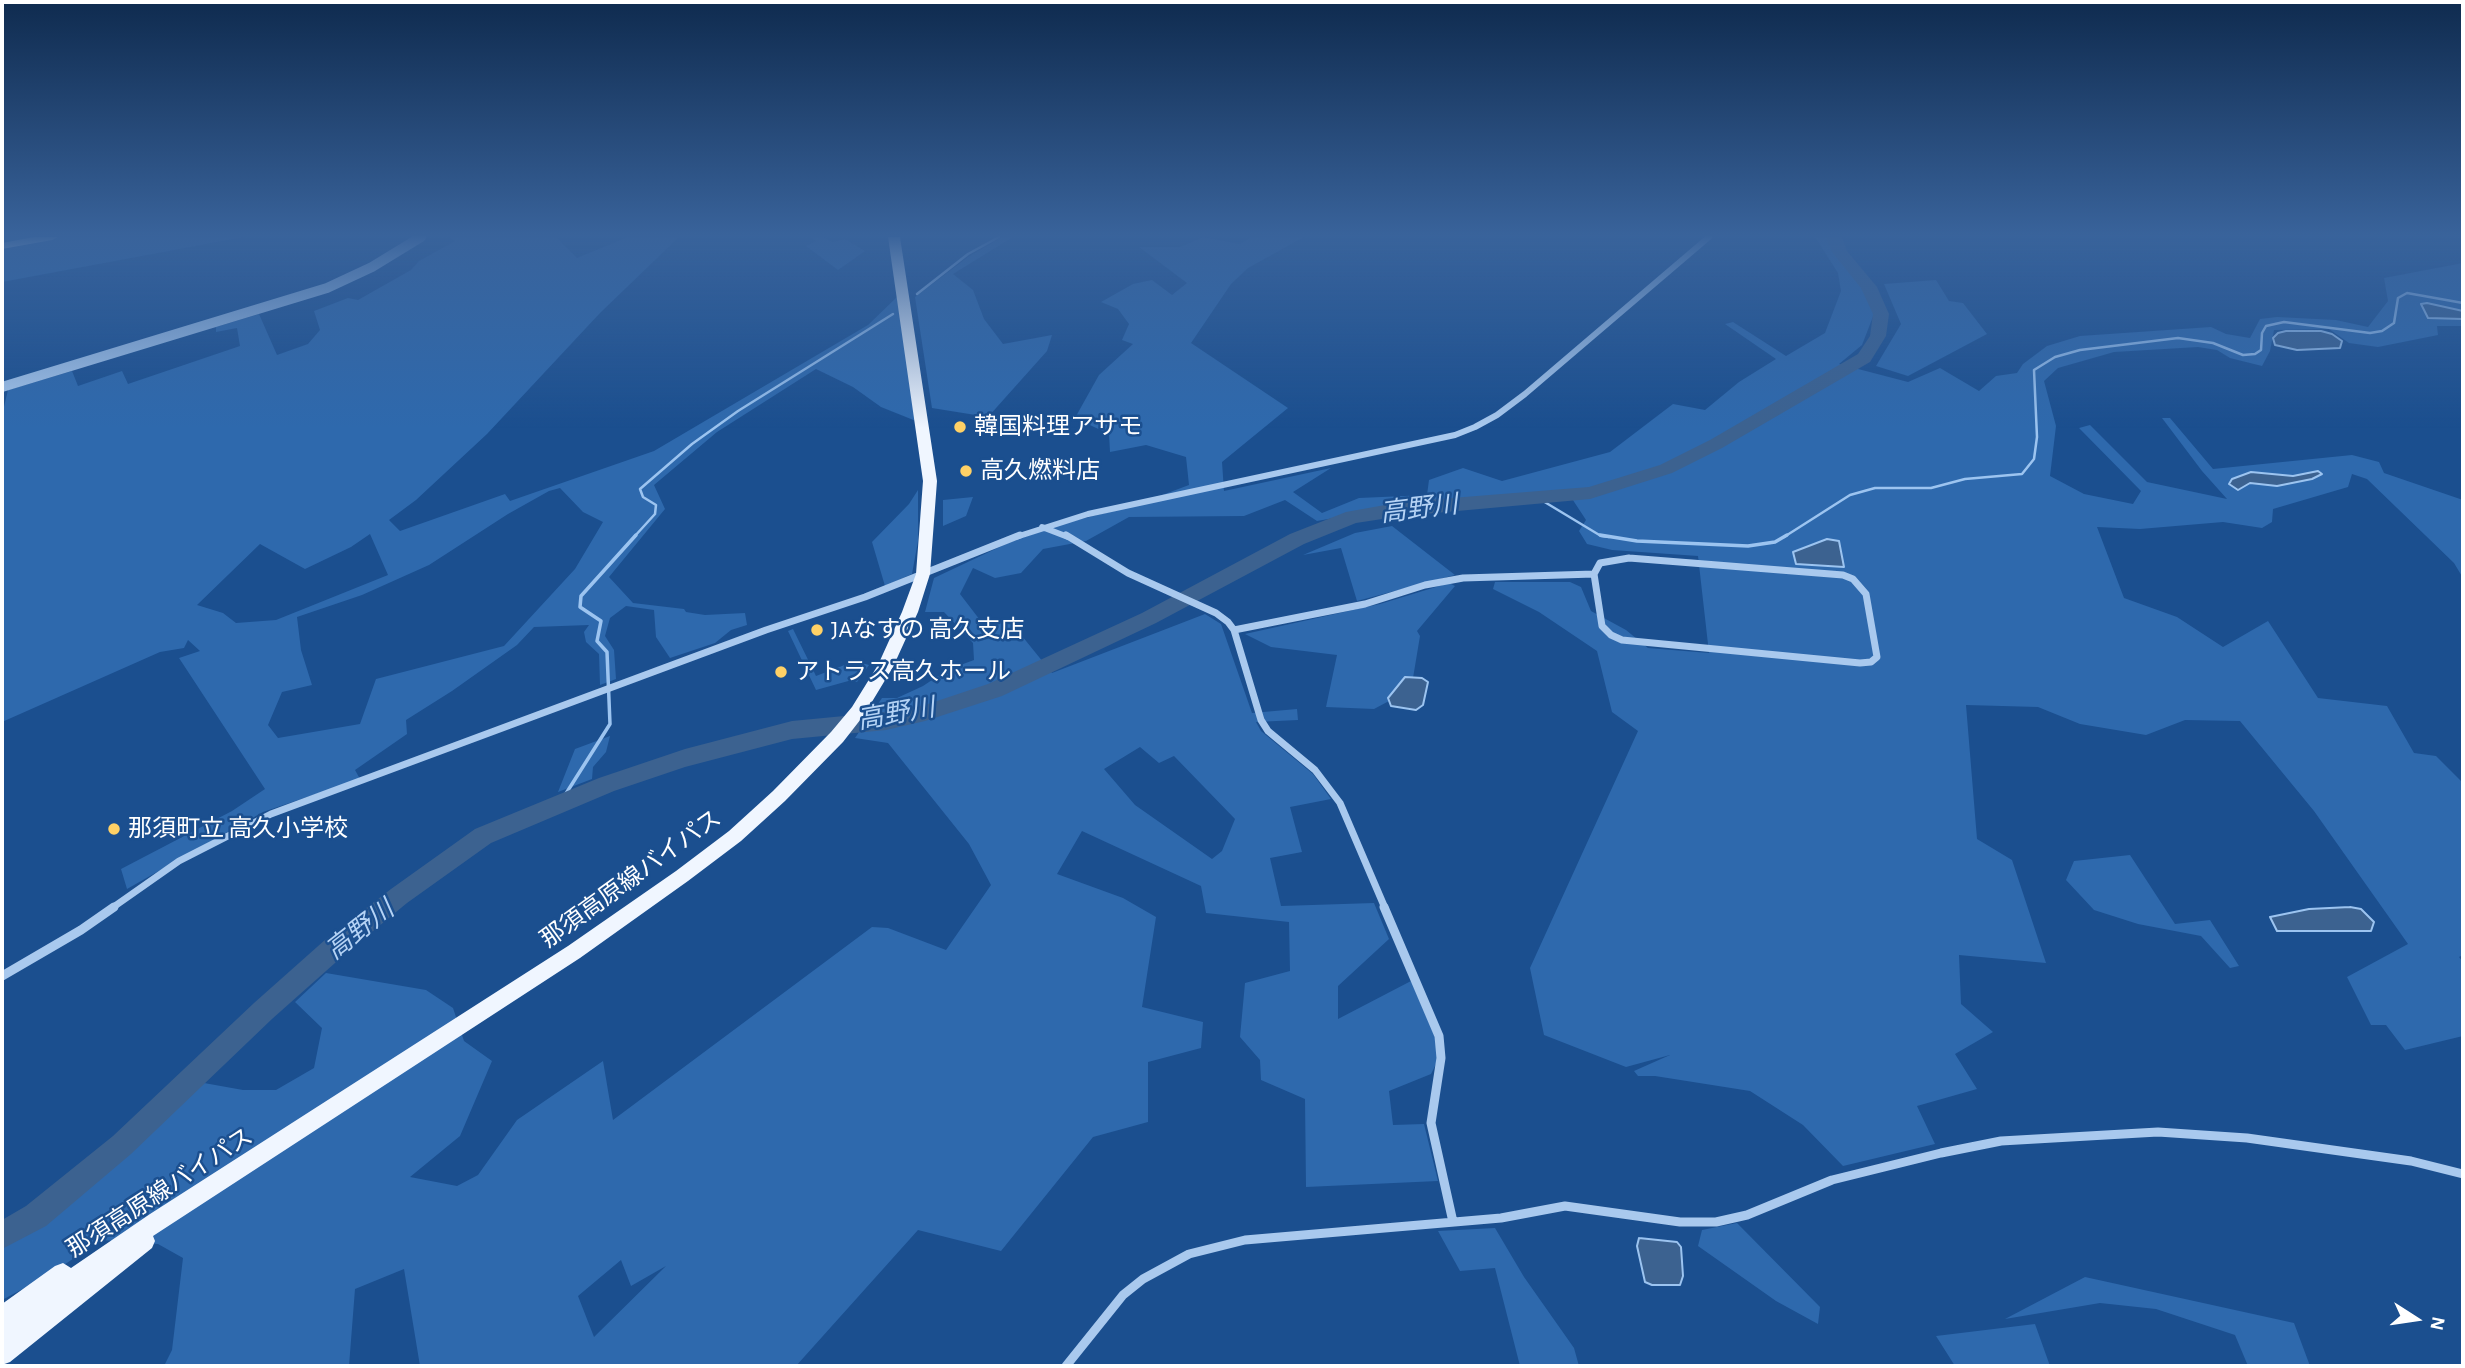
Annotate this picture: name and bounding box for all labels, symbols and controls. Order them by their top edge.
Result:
place label: 韓国料理アサモ [974,413,1142,441]
marker: 韓国料理アサモ [952,419,968,435]
place label: 高久燃料店 [980,457,1100,485]
marker: 高久燃料店 [958,463,974,479]
water label: 高野川 [1378,489,1460,529]
place label: JAなすの 高久支店 [831,616,1024,644]
marker: JAなすの 高久支店 [809,622,825,638]
place label: アトラス高久ホール [795,658,1011,686]
marker: アトラス高久ホール [773,664,789,680]
water label: 高野川 [855,692,937,736]
street label: 那須高原線バイパス [535,804,727,954]
place label: 那須町立 高久小学校 [128,815,348,843]
marker: 那須町立 高久小学校 [106,821,122,837]
water label: 高野川 [320,894,400,966]
street label: 那須高原線バイパス [62,1122,258,1264]
north arrow [2381,1284,2451,1354]
text: N [2426,1315,2448,1332]

